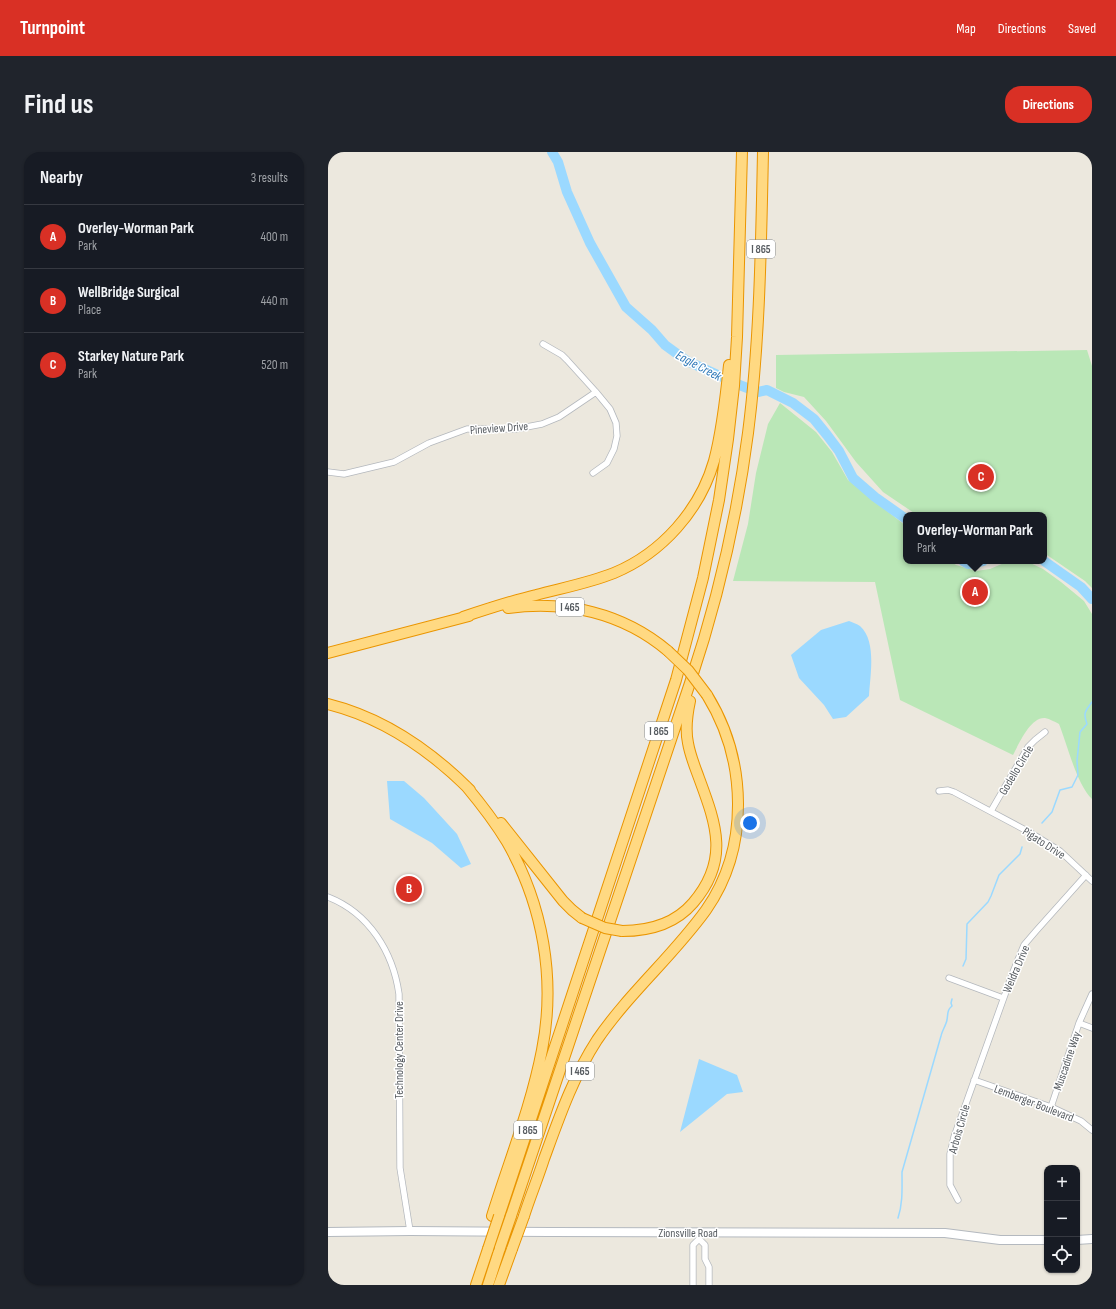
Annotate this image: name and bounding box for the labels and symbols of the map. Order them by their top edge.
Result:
road number: I 865 [747,240,775,258]
water label: Eagle Creek [673,347,725,385]
street label: Pineview Drive [469,419,529,438]
pin: C [968,462,994,492]
pin: A [962,577,988,607]
road number: I 465 [556,598,584,616]
road number: I 865 [645,722,673,740]
street label: Godello Circle [996,743,1037,798]
your location [740,813,760,833]
street label: Pigato Drive [1020,824,1068,863]
pin: B [396,874,422,904]
street label: Weldra Drive [1000,943,1033,995]
street label: Technology Center Drive [392,1001,407,1099]
street label: Muscadine Way [1050,1029,1085,1093]
road number: I 465 [566,1062,594,1080]
street label: Lemberger Boulevard [992,1081,1076,1126]
street label: Arbois Circle [945,1103,974,1156]
road number: I 865 [514,1121,542,1139]
street label: Zionsville Road [658,1226,718,1241]

